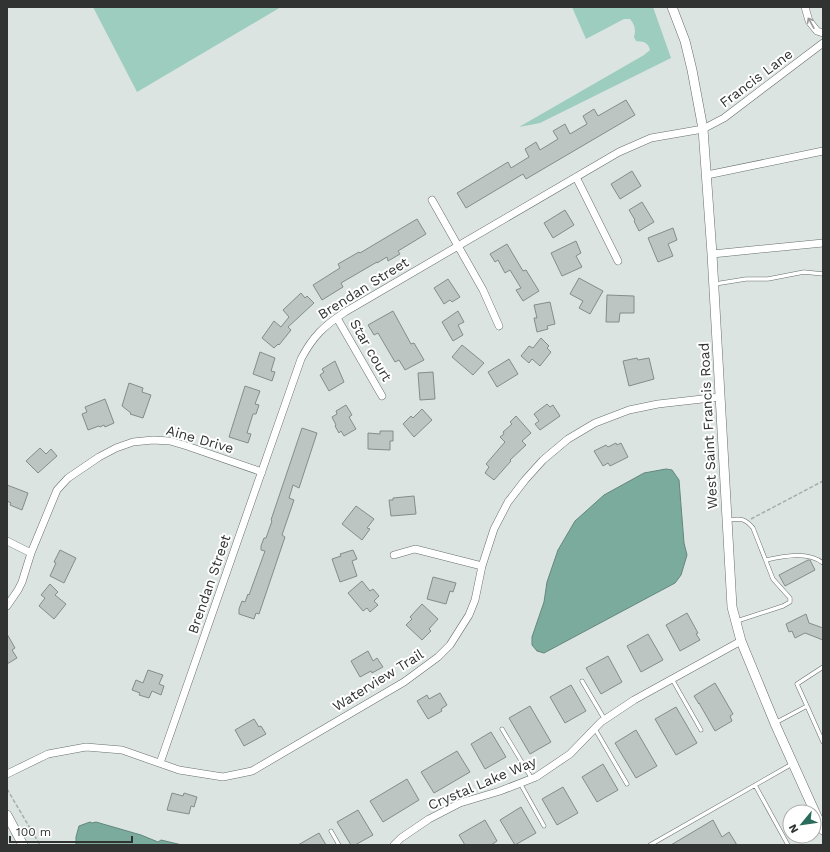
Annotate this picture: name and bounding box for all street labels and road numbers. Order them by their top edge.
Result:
street label: Francis Lane [717,45,795,111]
street label: Brendan Street [315,254,411,322]
street label: Star court [347,316,395,384]
street label: West Saint Francis Road [696,342,720,510]
street label: Aine Drive [164,422,236,456]
street label: Brendan Street [185,532,233,636]
street label: Waterview Trail [330,645,427,714]
street label: Crystal Lake Way [425,753,539,813]

